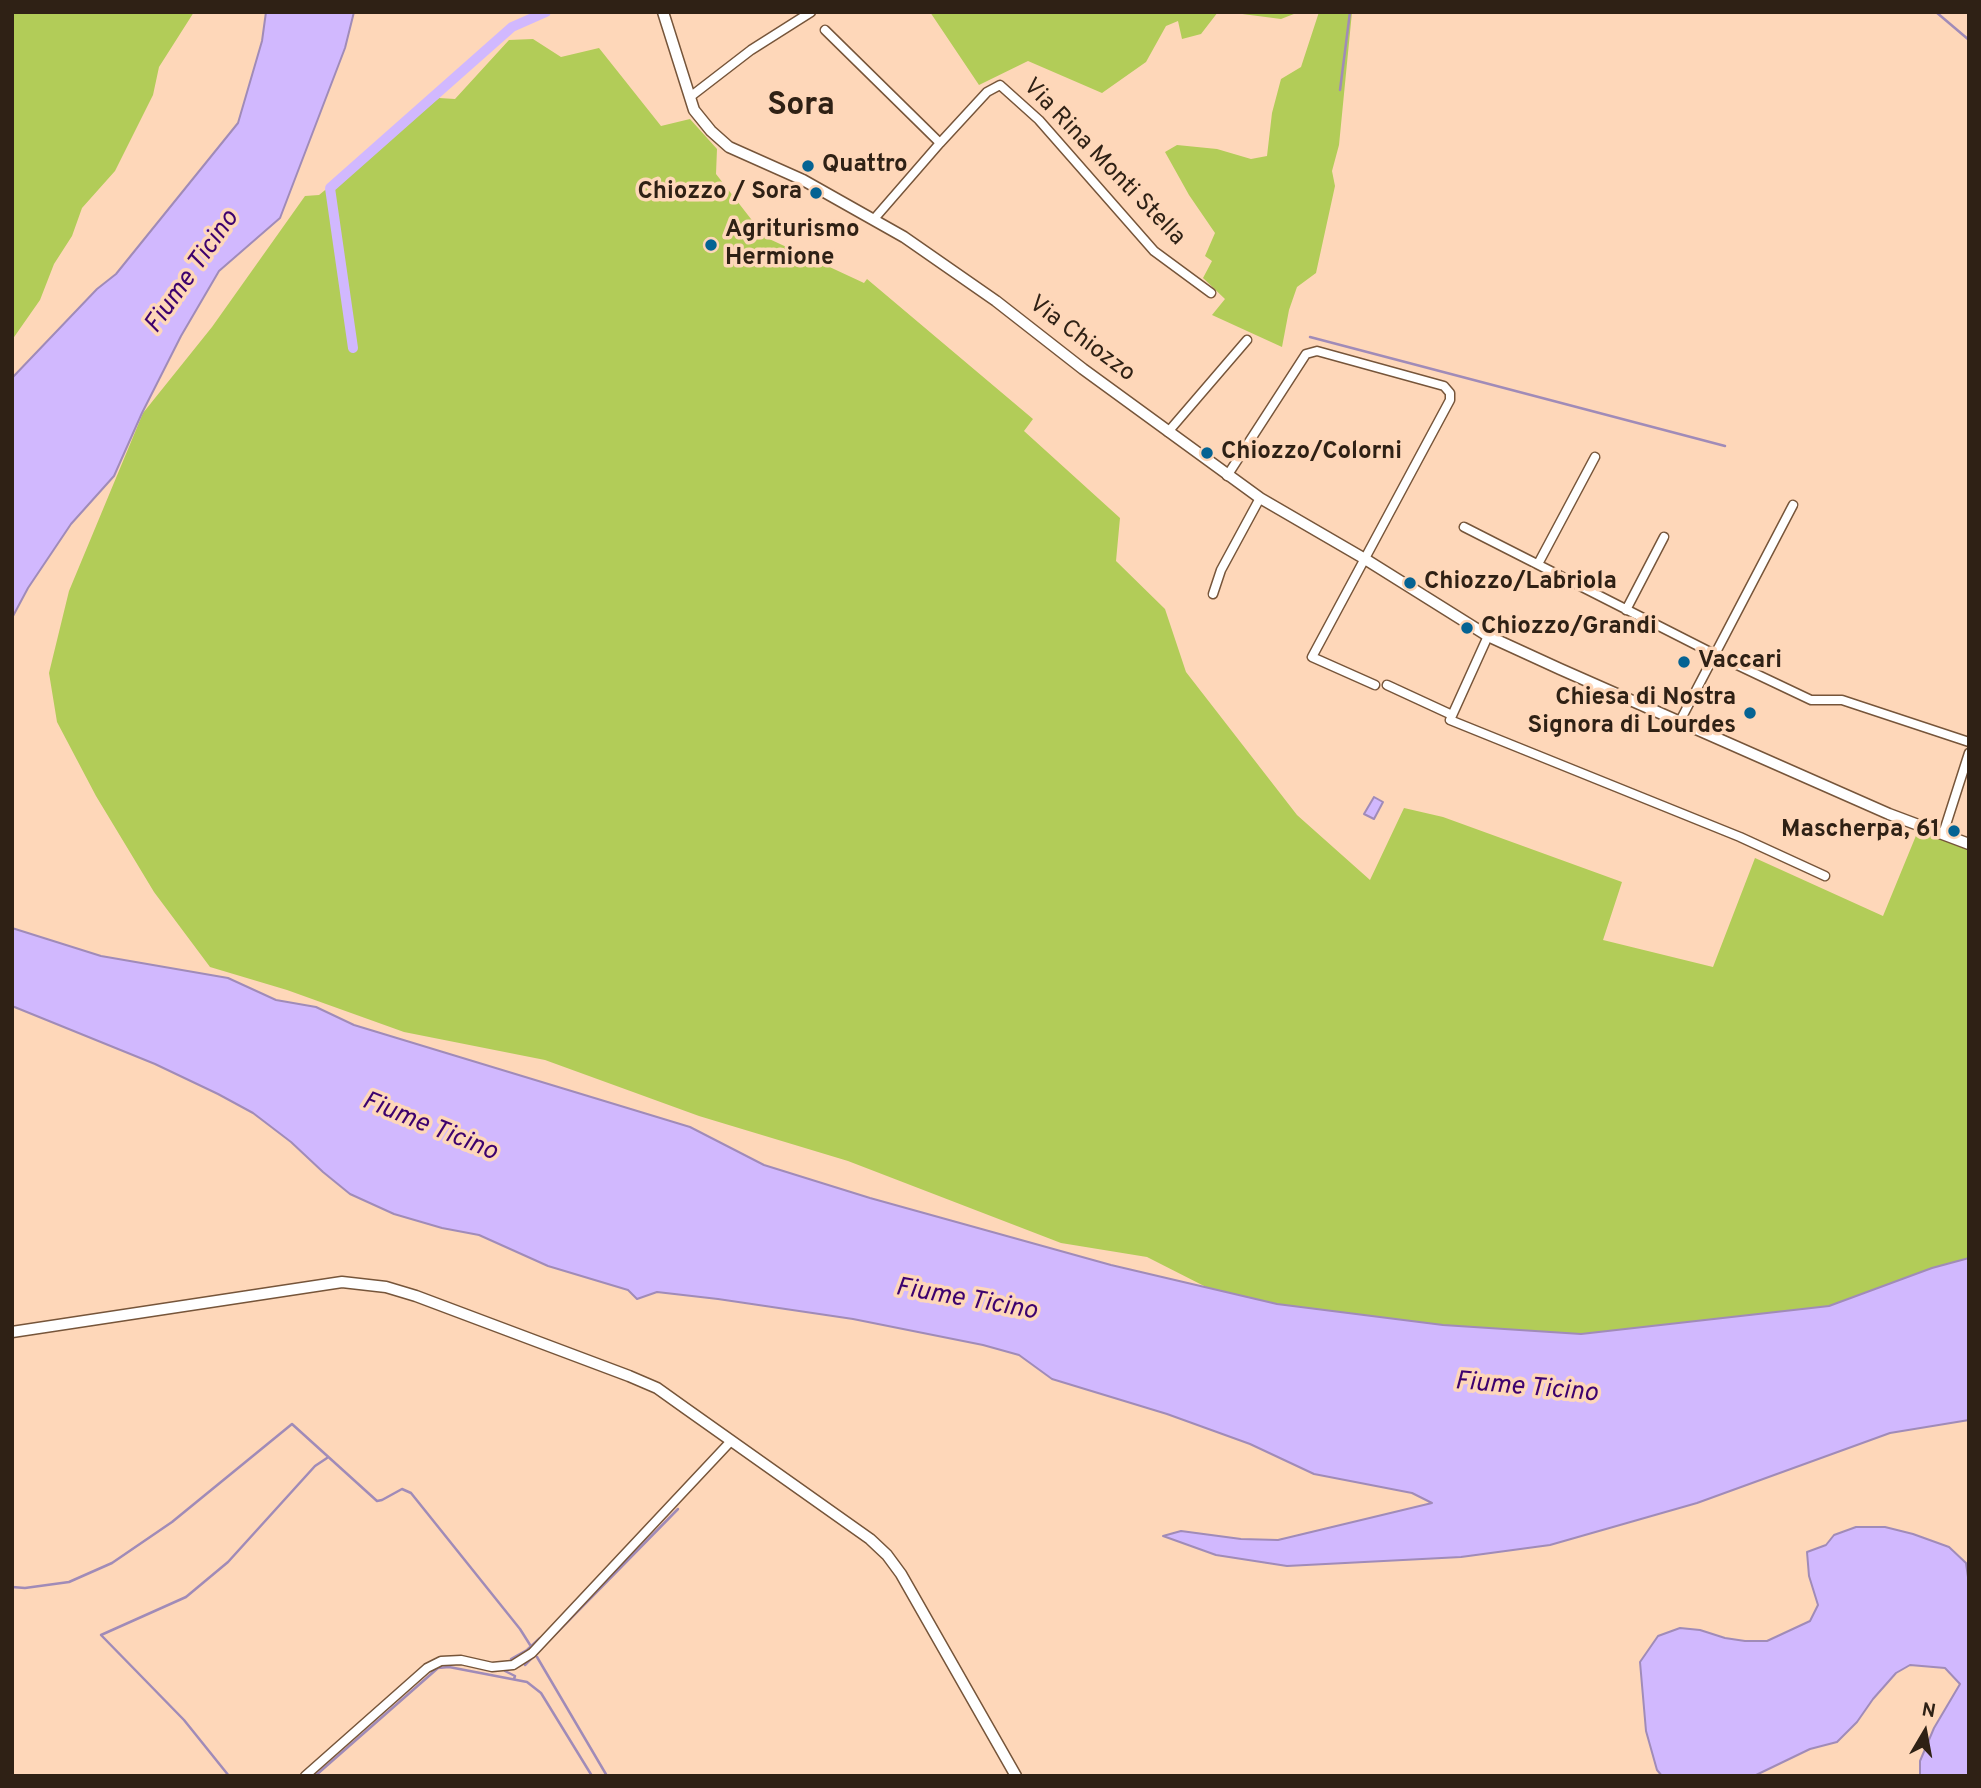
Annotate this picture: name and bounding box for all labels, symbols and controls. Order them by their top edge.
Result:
street label: Via Rina Monti Stella [1016,73,1190,253]
district label: Sora [767,89,835,127]
place label: Quattro [822,152,908,180]
marker: Quattro [800,158,816,174]
place label: Chiozzo / Sora [638,179,802,207]
marker: Chiozzo / Sora [808,185,824,201]
water label: Fiume Ticino [139,205,247,341]
place label: Agriturismo Hermione [725,217,860,273]
marker: Agriturismo Hermione [703,237,719,253]
street label: Via Chiozzo [1022,291,1140,389]
place label: Chiozzo/Colorni [1221,439,1402,467]
marker: Chiozzo/Colorni [1199,445,1215,461]
place label: Chiozzo/Labriola [1424,569,1617,597]
marker: Chiozzo/Labriola [1402,575,1418,591]
place label: Chiozzo/Grandi [1481,614,1657,642]
marker: Chiozzo/Grandi [1459,620,1475,636]
place label: Vaccari [1698,648,1782,676]
marker: Vaccari [1676,654,1692,670]
place label: Chiesa di Nostra Signora di Lourdes [1528,685,1736,741]
marker: Chiesa di Nostra Signora di Lourdes [1742,705,1758,721]
place label: Mascherpa, 61 [1781,817,1940,845]
marker: Mascherpa, 61 [1946,823,1962,839]
water label: Fiume Ticino [357,1087,501,1169]
water label: Fiume Ticino [893,1273,1039,1329]
water label: Fiume Ticino [1453,1367,1599,1411]
north arrow [1890,1697,1960,1767]
text: N [1920,1698,1937,1724]

